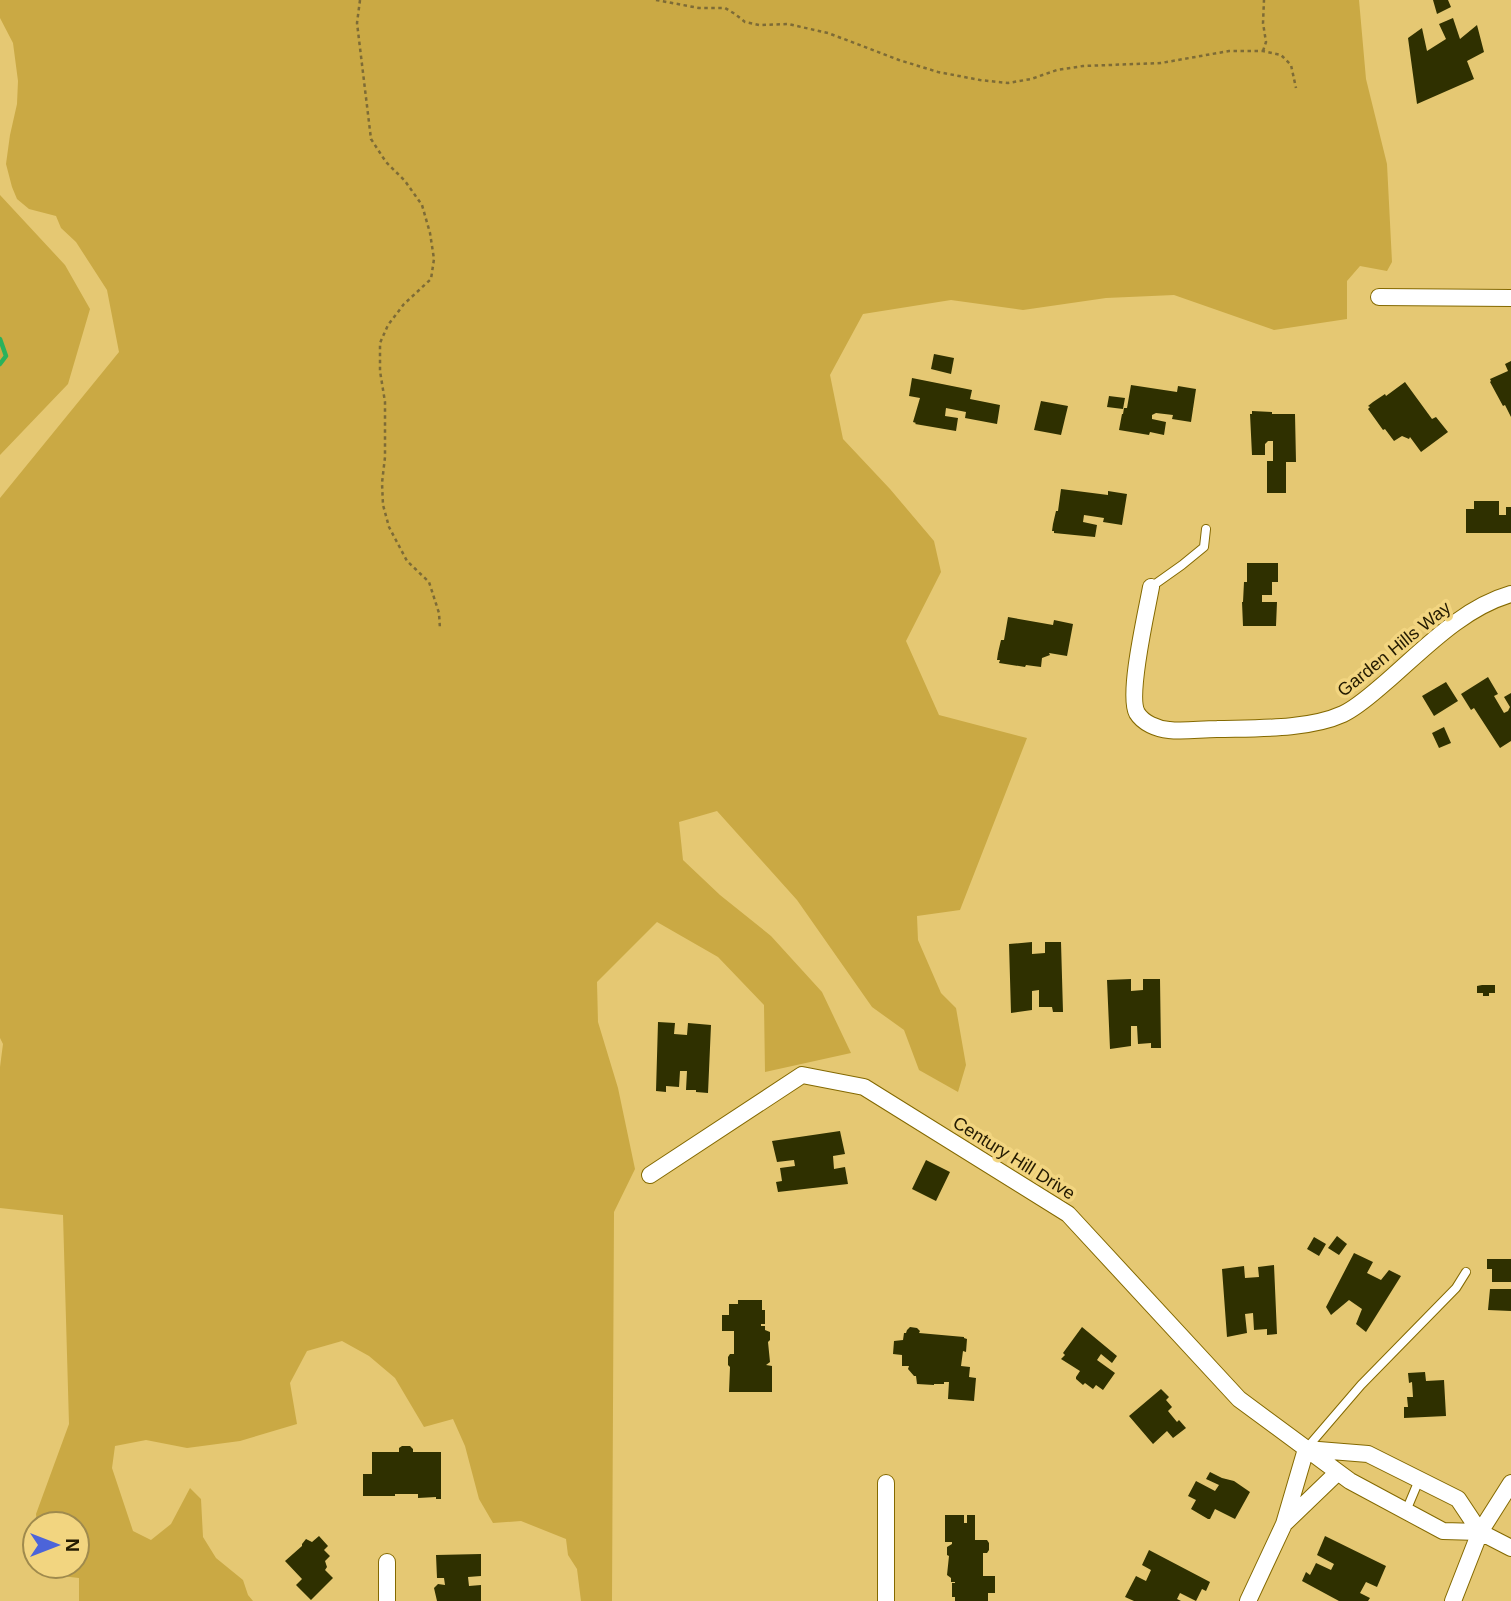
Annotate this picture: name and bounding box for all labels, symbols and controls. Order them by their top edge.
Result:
street label: Garden Hills Way [1334,597,1454,701]
street label: Century Hill Drive [949,1112,1079,1204]
north arrow [21,1510,91,1580]
text: N [62,1538,83,1552]

